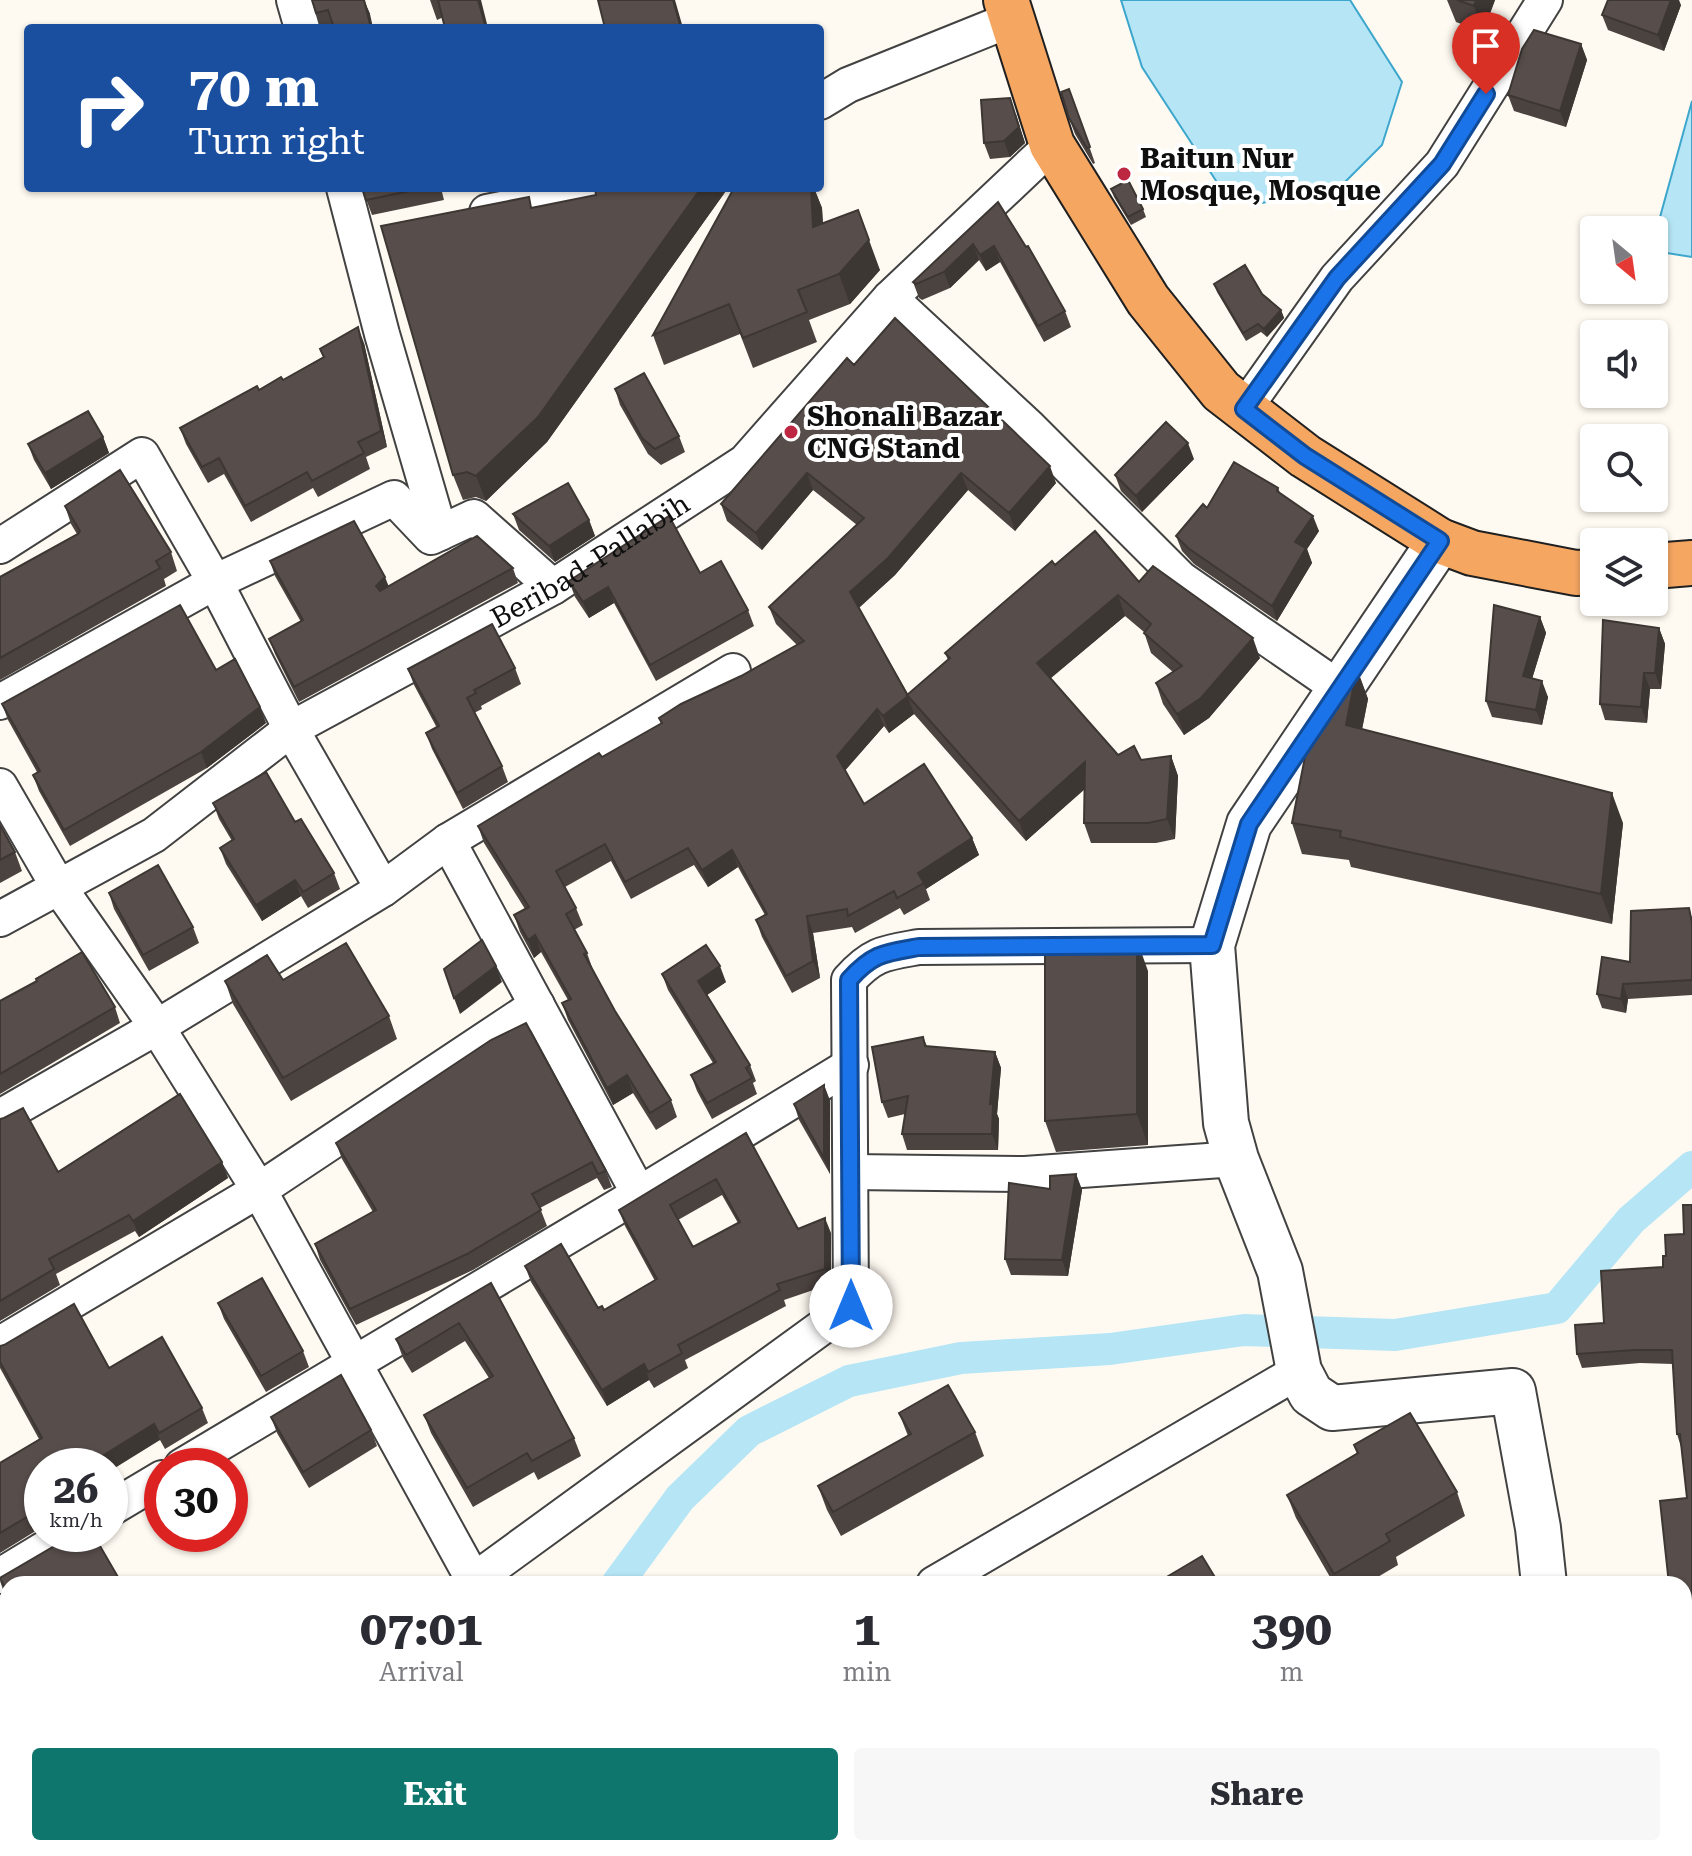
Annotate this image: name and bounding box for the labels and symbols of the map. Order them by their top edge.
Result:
pin [1452,12,1520,94]
place label: Baitun Nur Mosque, Mosque [1140,142,1381,207]
marker: Baitun Nur Mosque, Mosque [1115,165,1133,183]
north arrow [1580,216,1668,304]
place label: Shonali Bazar CNG Stand [807,400,1003,465]
marker: Shonali Bazar CNG Stand [782,423,800,441]
street label: Beribad-Pallabih [485,486,695,634]
position arrow [809,1264,893,1348]
speed limit sign: 30 [144,1448,248,1552]

